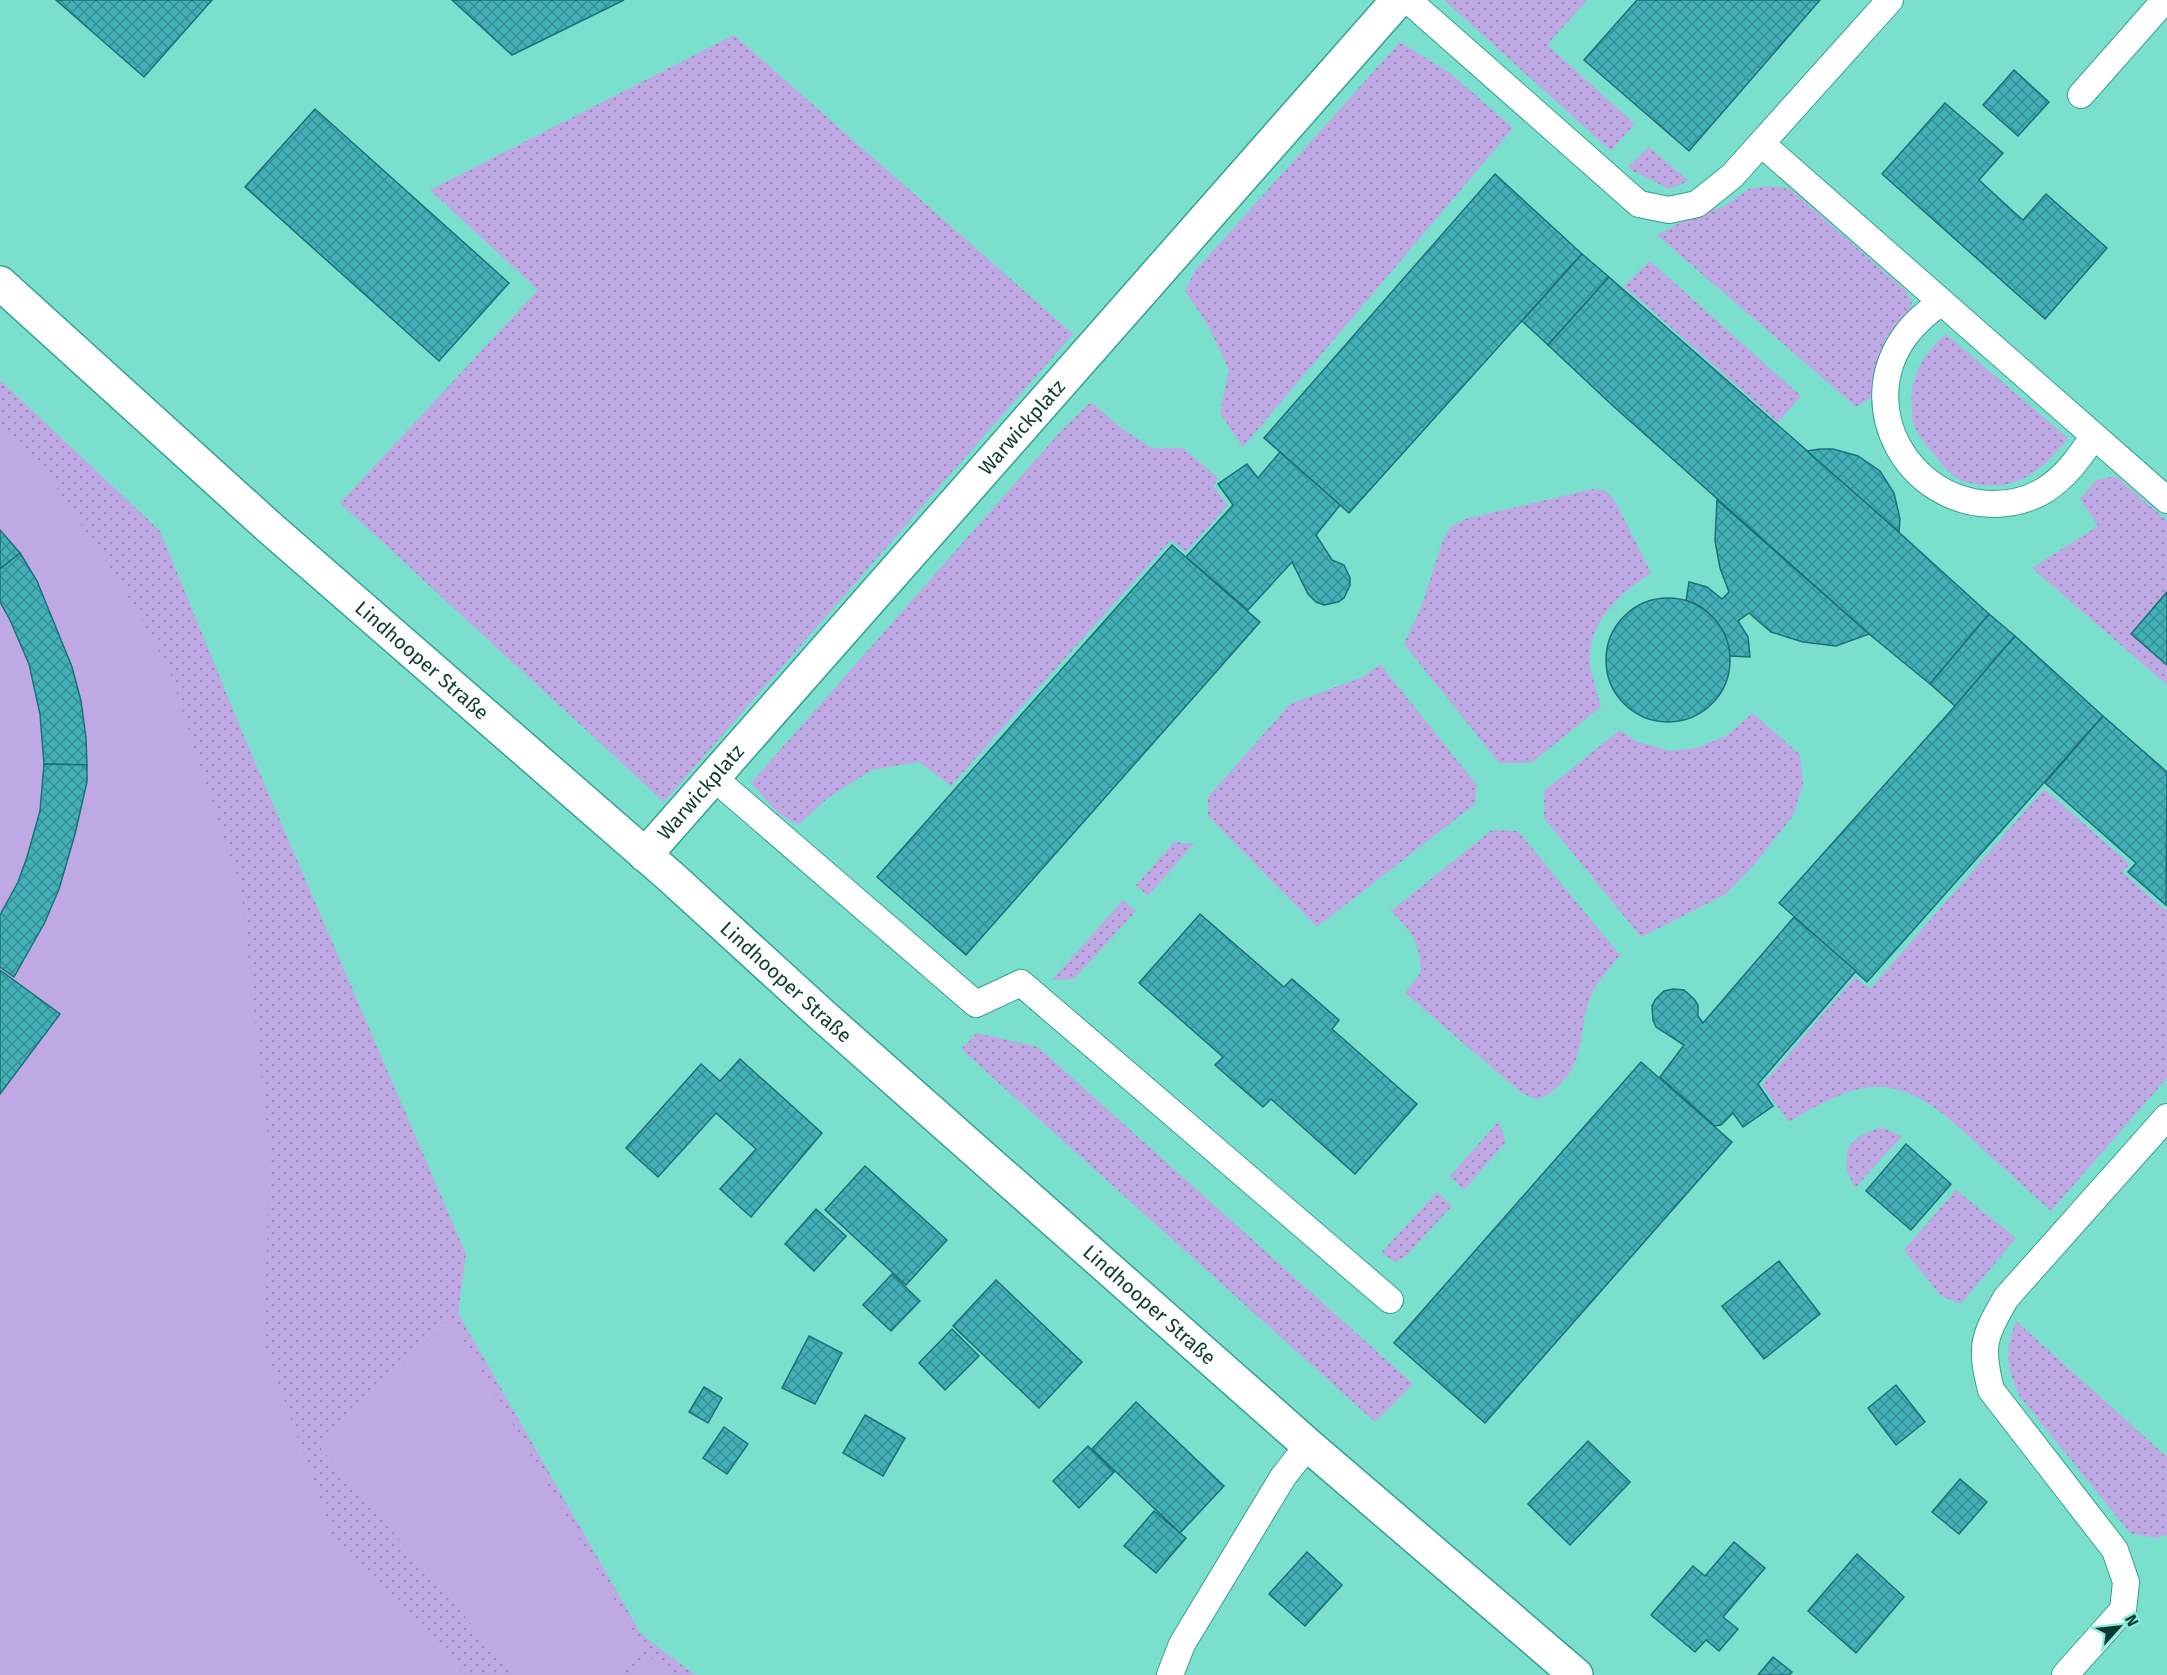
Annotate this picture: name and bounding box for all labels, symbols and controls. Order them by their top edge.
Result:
street label: Warwickplatz [973,375,1070,480]
street label: Lindhooper Straße [350,596,494,725]
street label: Warwickplatz [652,739,749,844]
street label: Lindhooper Straße [716,916,857,1048]
street label: Lindhooper Straße [1078,1240,1221,1370]
north arrow [2089,1597,2149,1657]
text: N [2121,1611,2143,1629]

